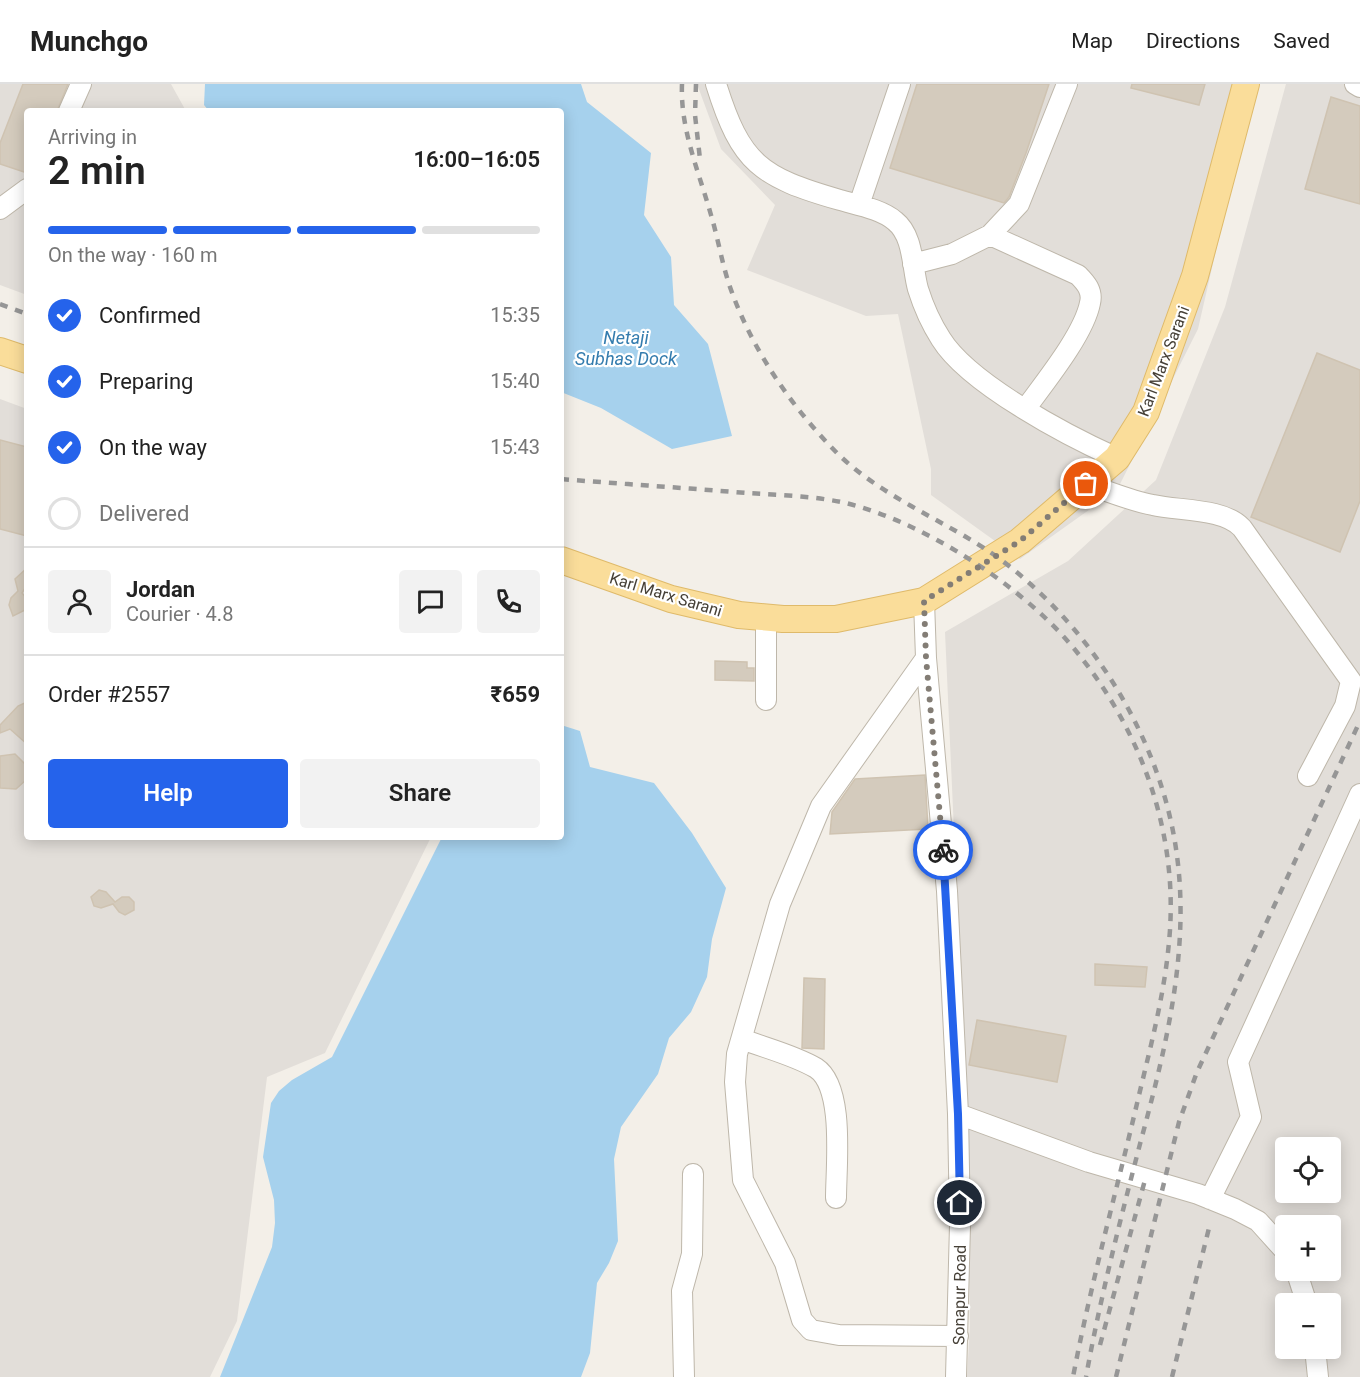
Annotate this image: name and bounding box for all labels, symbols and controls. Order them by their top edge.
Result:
text: Munchgo [30,25,148,58]
text: Map [1071,29,1113,53]
text: Directions [1146,29,1240,53]
text: Saved [1273,29,1330,53]
text: Arriving in [48,125,137,149]
text: 16:00–16:05 [413,147,540,172]
text: 2 min [48,148,146,194]
text: On the way · 160 m [48,243,217,267]
icon: check [48,299,81,332]
text: Confirmed [99,303,201,328]
text: 15:35 [490,303,540,327]
street label: Karl Marx Sarani [1134,303,1193,419]
water label: Netaji Subhas Dock [575,327,678,369]
icon: check [48,365,81,398]
text: Preparing [99,369,193,394]
text: 15:40 [490,369,540,393]
icon: check [48,431,81,464]
text: On the way [99,435,207,460]
text: 15:43 [490,435,540,459]
pin [1060,458,1111,509]
icon: bag [1069,467,1102,500]
text: Delivered [99,501,189,526]
street label: Karl Marx Sarani [607,568,724,621]
button: person [48,570,111,633]
button: chat [399,570,462,633]
button: phone [477,570,540,633]
text: Jordan [126,577,195,602]
text: Courier · 4.8 [126,602,233,626]
text: Order #2557 [48,682,170,707]
text: ₹659 [491,682,540,707]
button: Help [48,759,288,828]
button: Share [300,759,540,828]
courier [913,820,973,880]
icon: bike [927,834,960,867]
map controls [1275,1137,1341,1359]
button: locate [1275,1137,1341,1203]
pin [934,1177,985,1228]
icon: home [943,1186,976,1219]
button: + [1275,1215,1341,1281]
street label: Sonapur Road [949,1245,970,1345]
button: − [1275,1293,1341,1359]

